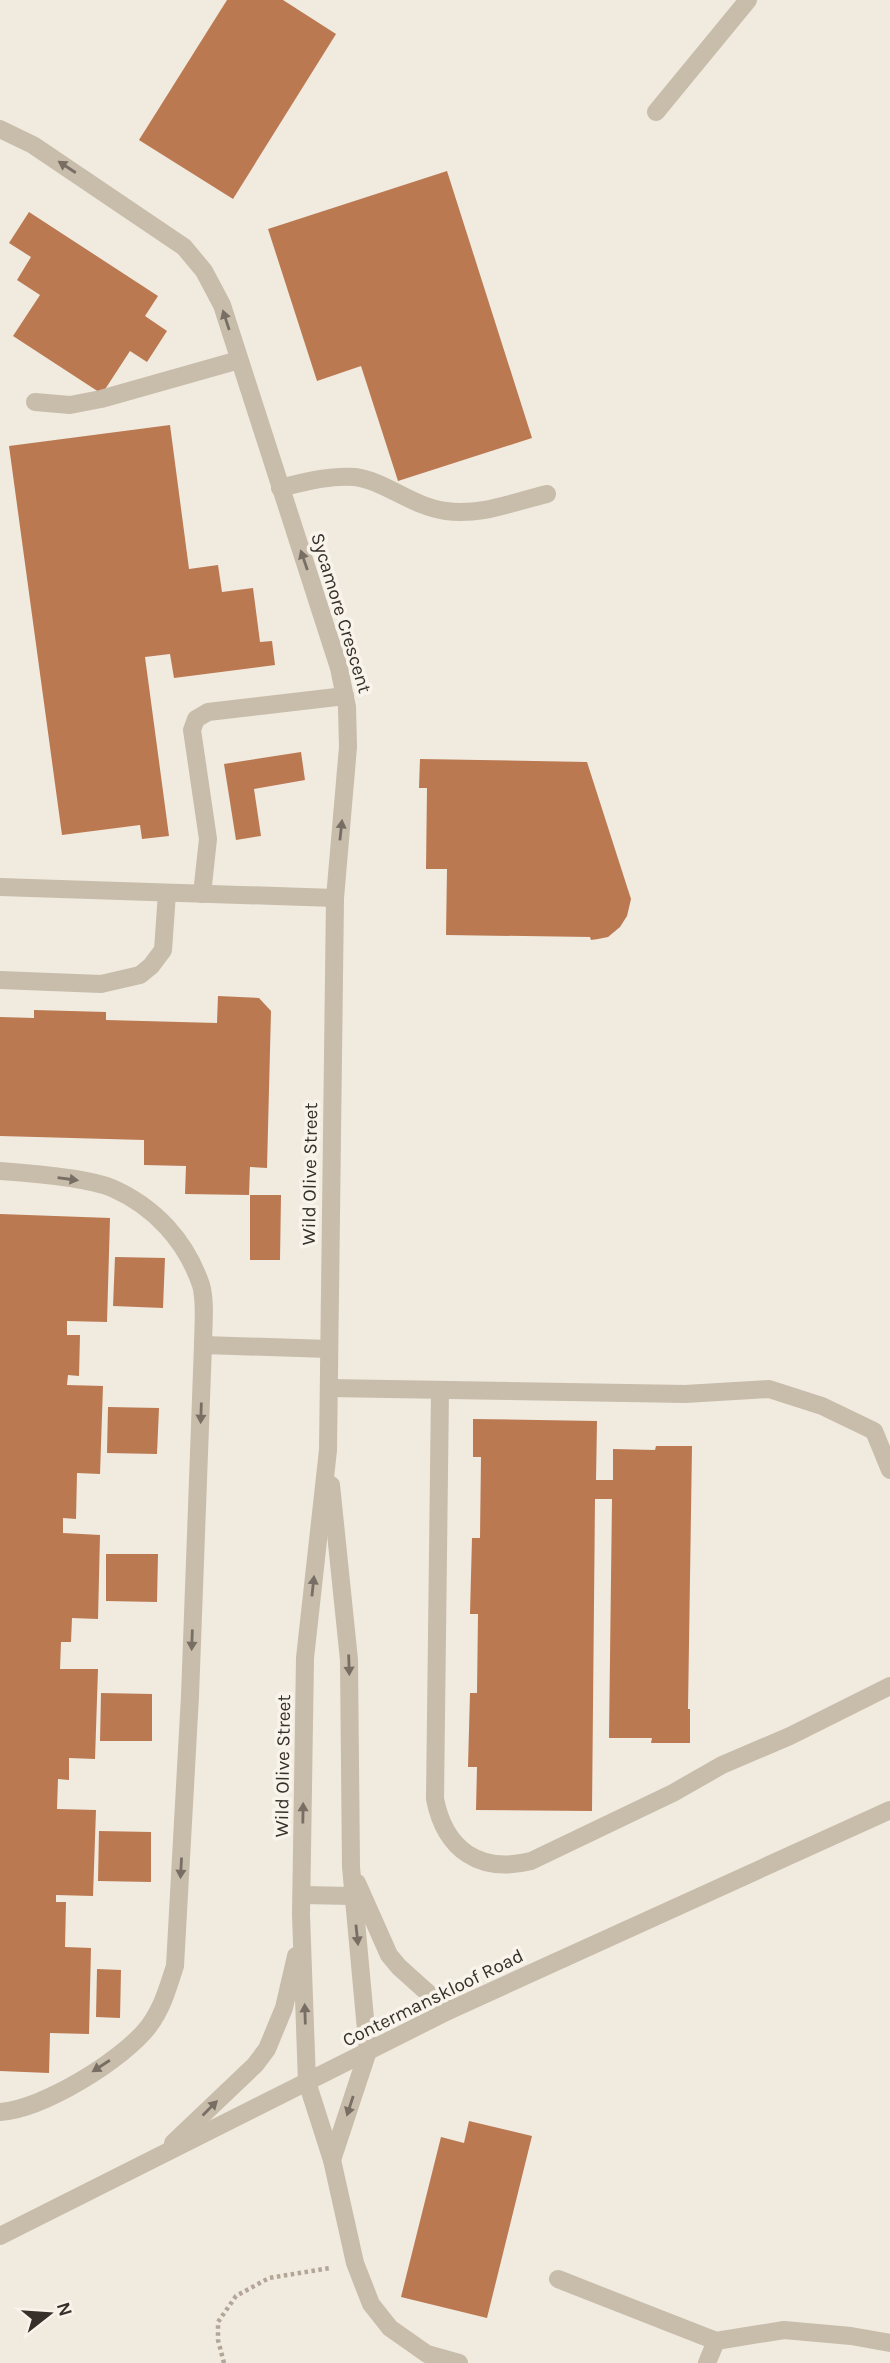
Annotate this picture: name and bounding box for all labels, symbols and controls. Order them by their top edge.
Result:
one-way arrow [57,161,76,174]
one-way arrow [221,310,231,331]
street label: Sycamore Crescent [306,530,376,696]
one-way arrow [298,549,309,570]
one-way arrow [336,818,347,840]
street label: Wild Olive Street [298,1102,322,1246]
one-way arrow [57,1174,79,1185]
one-way arrow [195,1402,206,1424]
one-way arrow [308,1574,319,1596]
one-way arrow [186,1630,197,1652]
one-way arrow [344,1654,355,1676]
street label: Wild Olive Street [271,1694,295,1838]
one-way arrow [297,1801,309,1823]
one-way arrow [175,1857,186,1879]
one-way arrow [352,1924,363,1946]
street label: Contermanskloof Road [339,1945,527,2051]
one-way arrow [299,2003,310,2025]
one-way arrow [91,2060,111,2073]
one-way arrow [344,2095,355,2116]
one-way arrow [201,2099,218,2116]
north arrow [14,2279,84,2349]
text: N [52,2300,77,2319]

